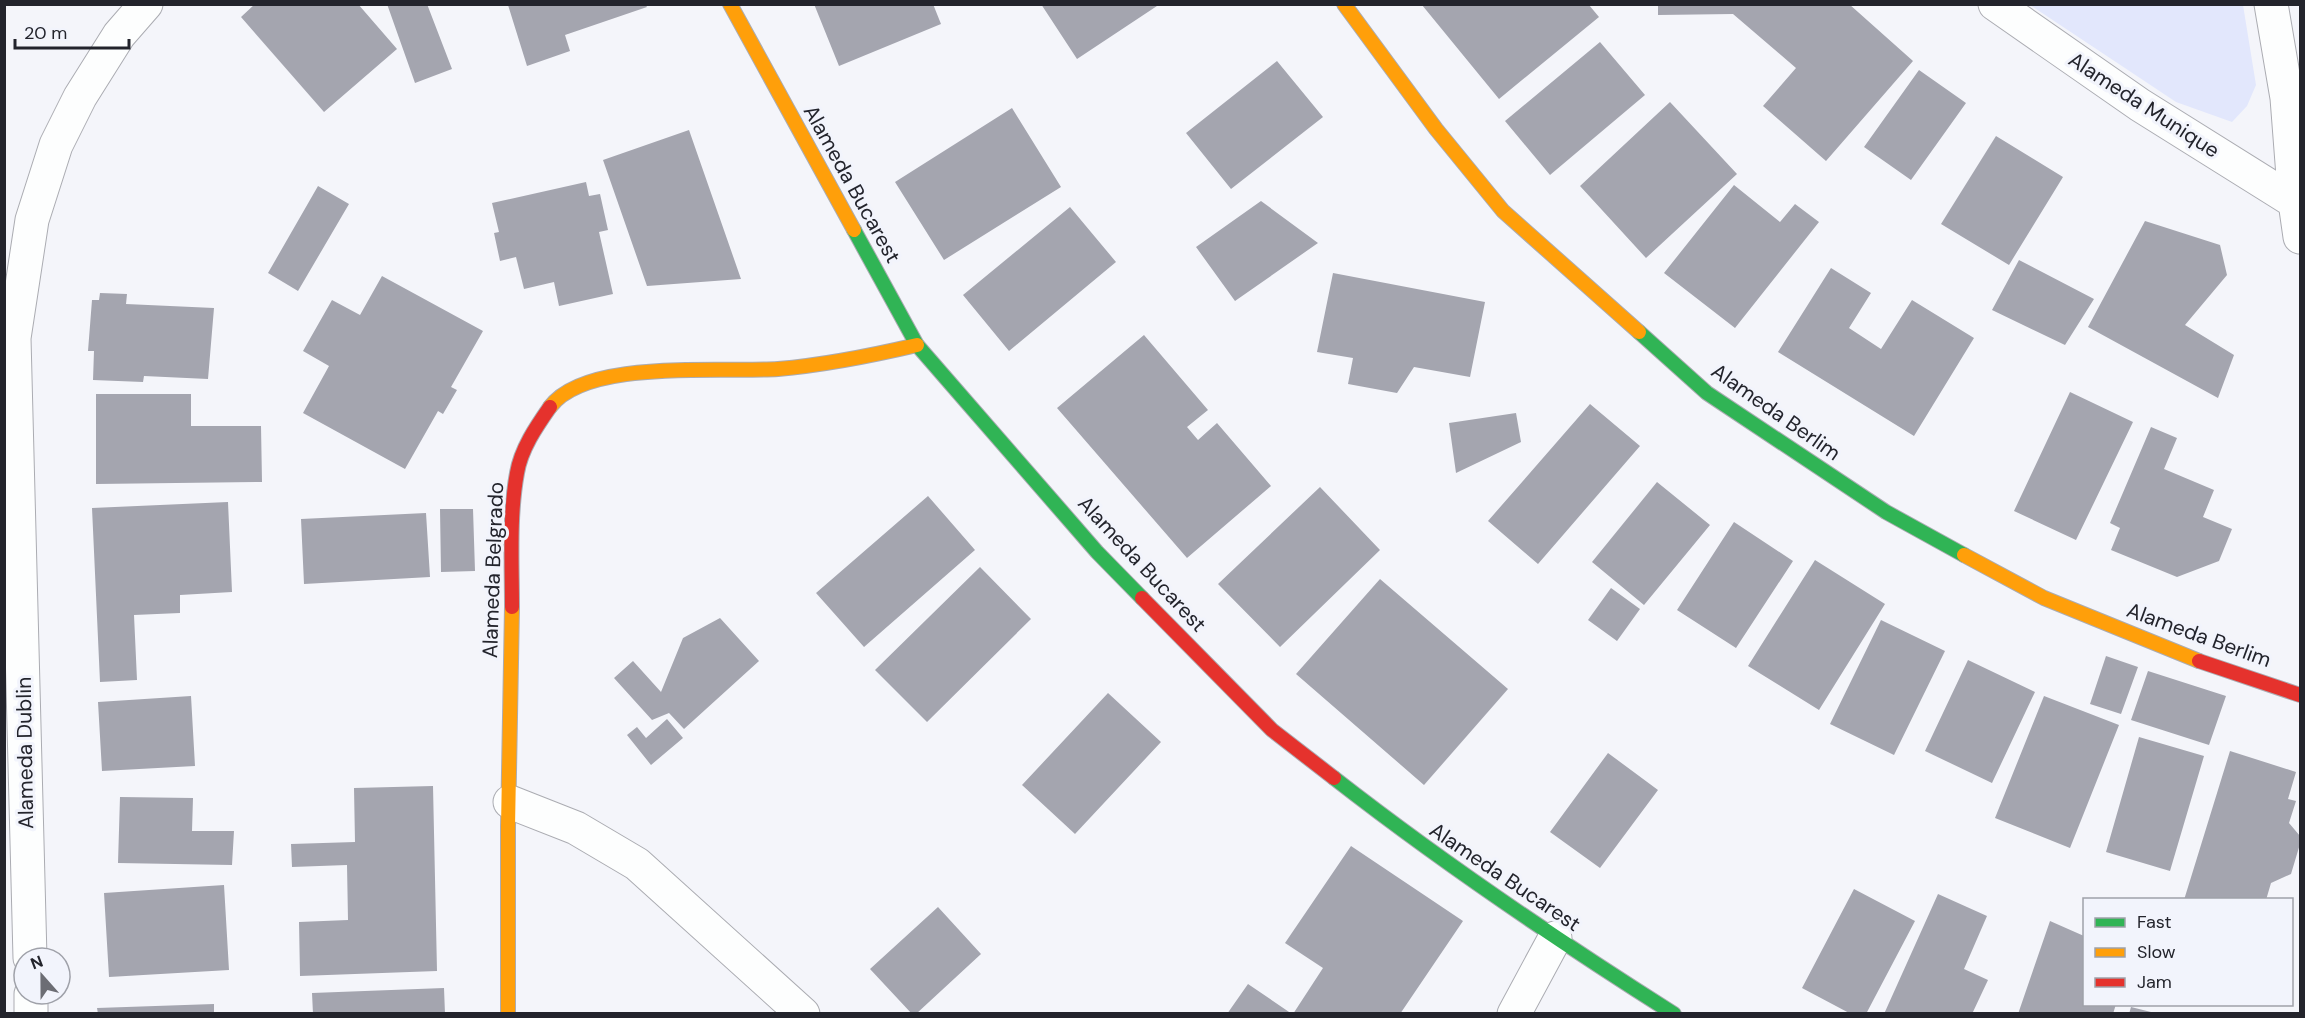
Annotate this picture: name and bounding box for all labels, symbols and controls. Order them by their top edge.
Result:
scale bar [15,12,129,50]
text: 20 m [24,21,67,45]
street label: Alameda Munique [2063,46,2225,164]
street label: Alameda Bucarest [797,100,907,268]
street label: Alameda Berlim [1706,357,1846,467]
street label: Alameda Belgrado [476,481,510,659]
street label: Alameda Bucarest [1072,490,1212,638]
street label: Alameda Berlim [2123,596,2275,674]
street label: Alameda Dublin [10,677,40,829]
street label: Alameda Bucarest [1424,816,1586,938]
legend [2083,898,2293,1006]
text: Fast [2137,910,2172,934]
text: Slow [2137,940,2176,964]
north arrow [12,946,72,1006]
text: N [28,951,46,974]
text: Jam [2137,970,2172,994]

